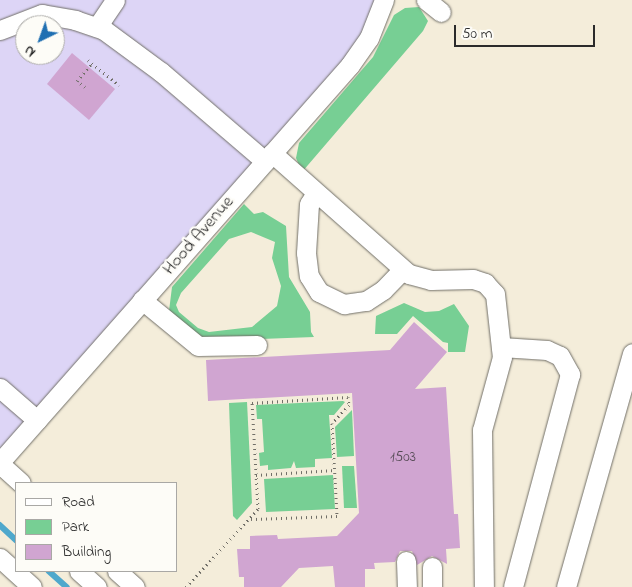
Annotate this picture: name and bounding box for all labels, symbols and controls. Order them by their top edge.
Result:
north arrow [15,15,65,65]
scale bar [457,15,598,47]
text: 50 m [462,23,492,45]
text: N [20,40,41,62]
street label: Hood Avenue [159,192,239,280]
house number: 1503 [390,449,416,467]
legend [15,482,178,572]
text: Road [62,491,95,513]
text: Park [62,516,89,538]
text: Building [62,541,111,563]

